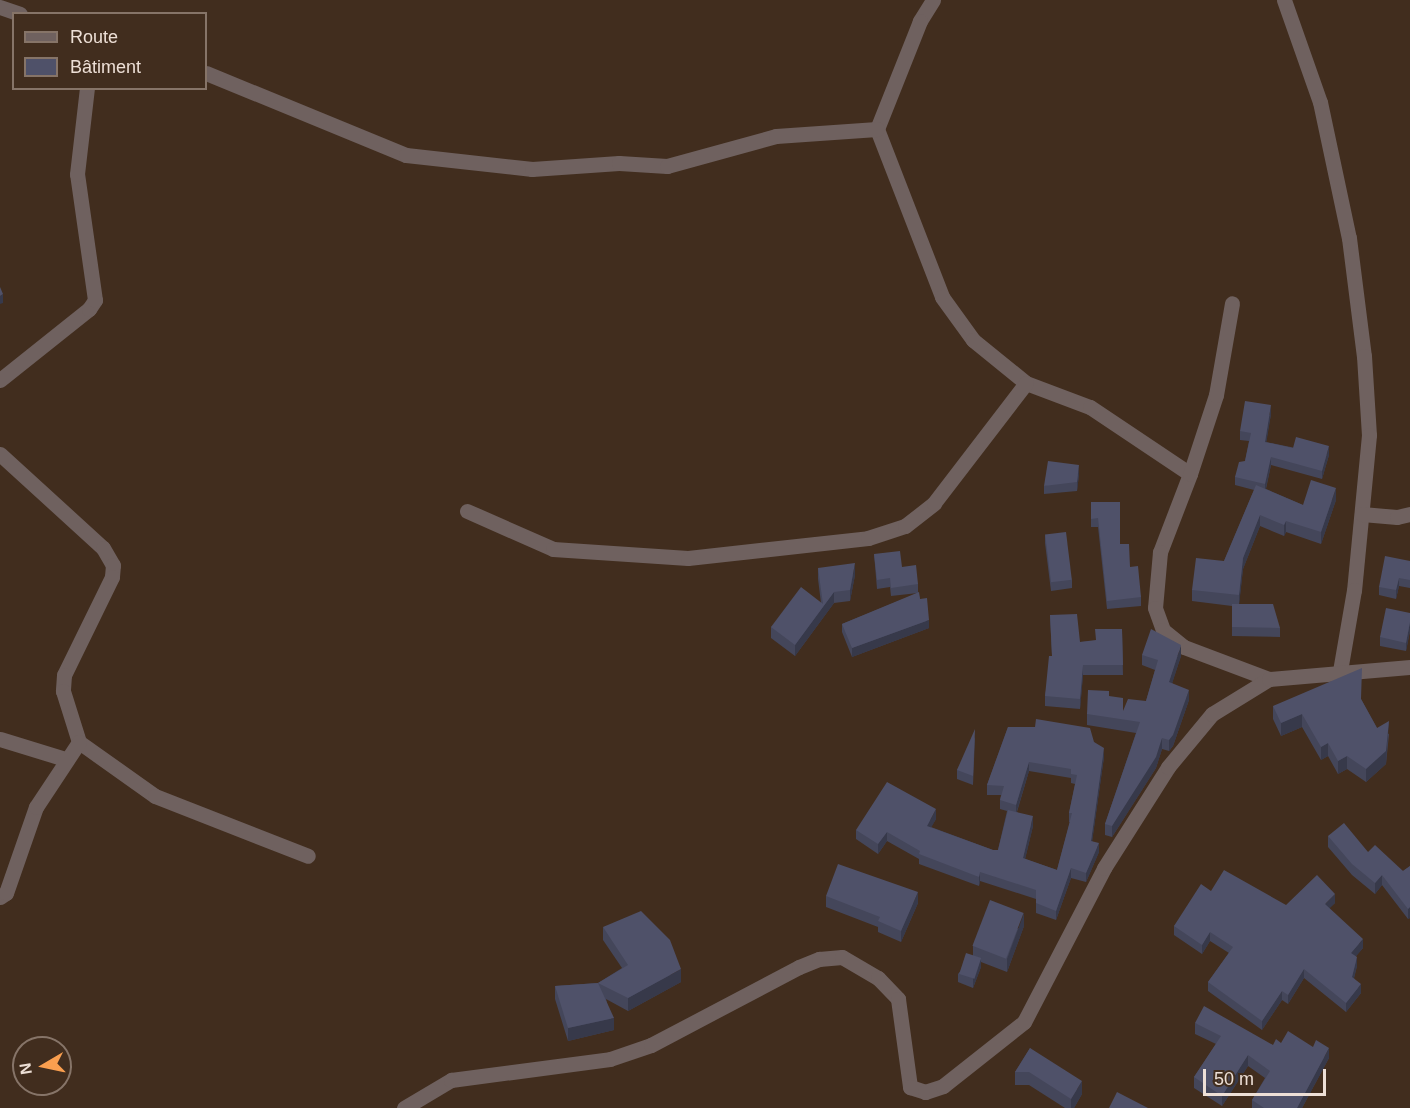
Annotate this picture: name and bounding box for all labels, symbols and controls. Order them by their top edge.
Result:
legend [12,12,207,90]
text: Route [70,27,118,47]
text: Bâtiment [70,57,141,77]
north arrow [12,1036,72,1096]
scale bar [1206,1057,1329,1095]
text: N [16,1062,35,1076]
text: 50 m [1214,1069,1254,1089]

